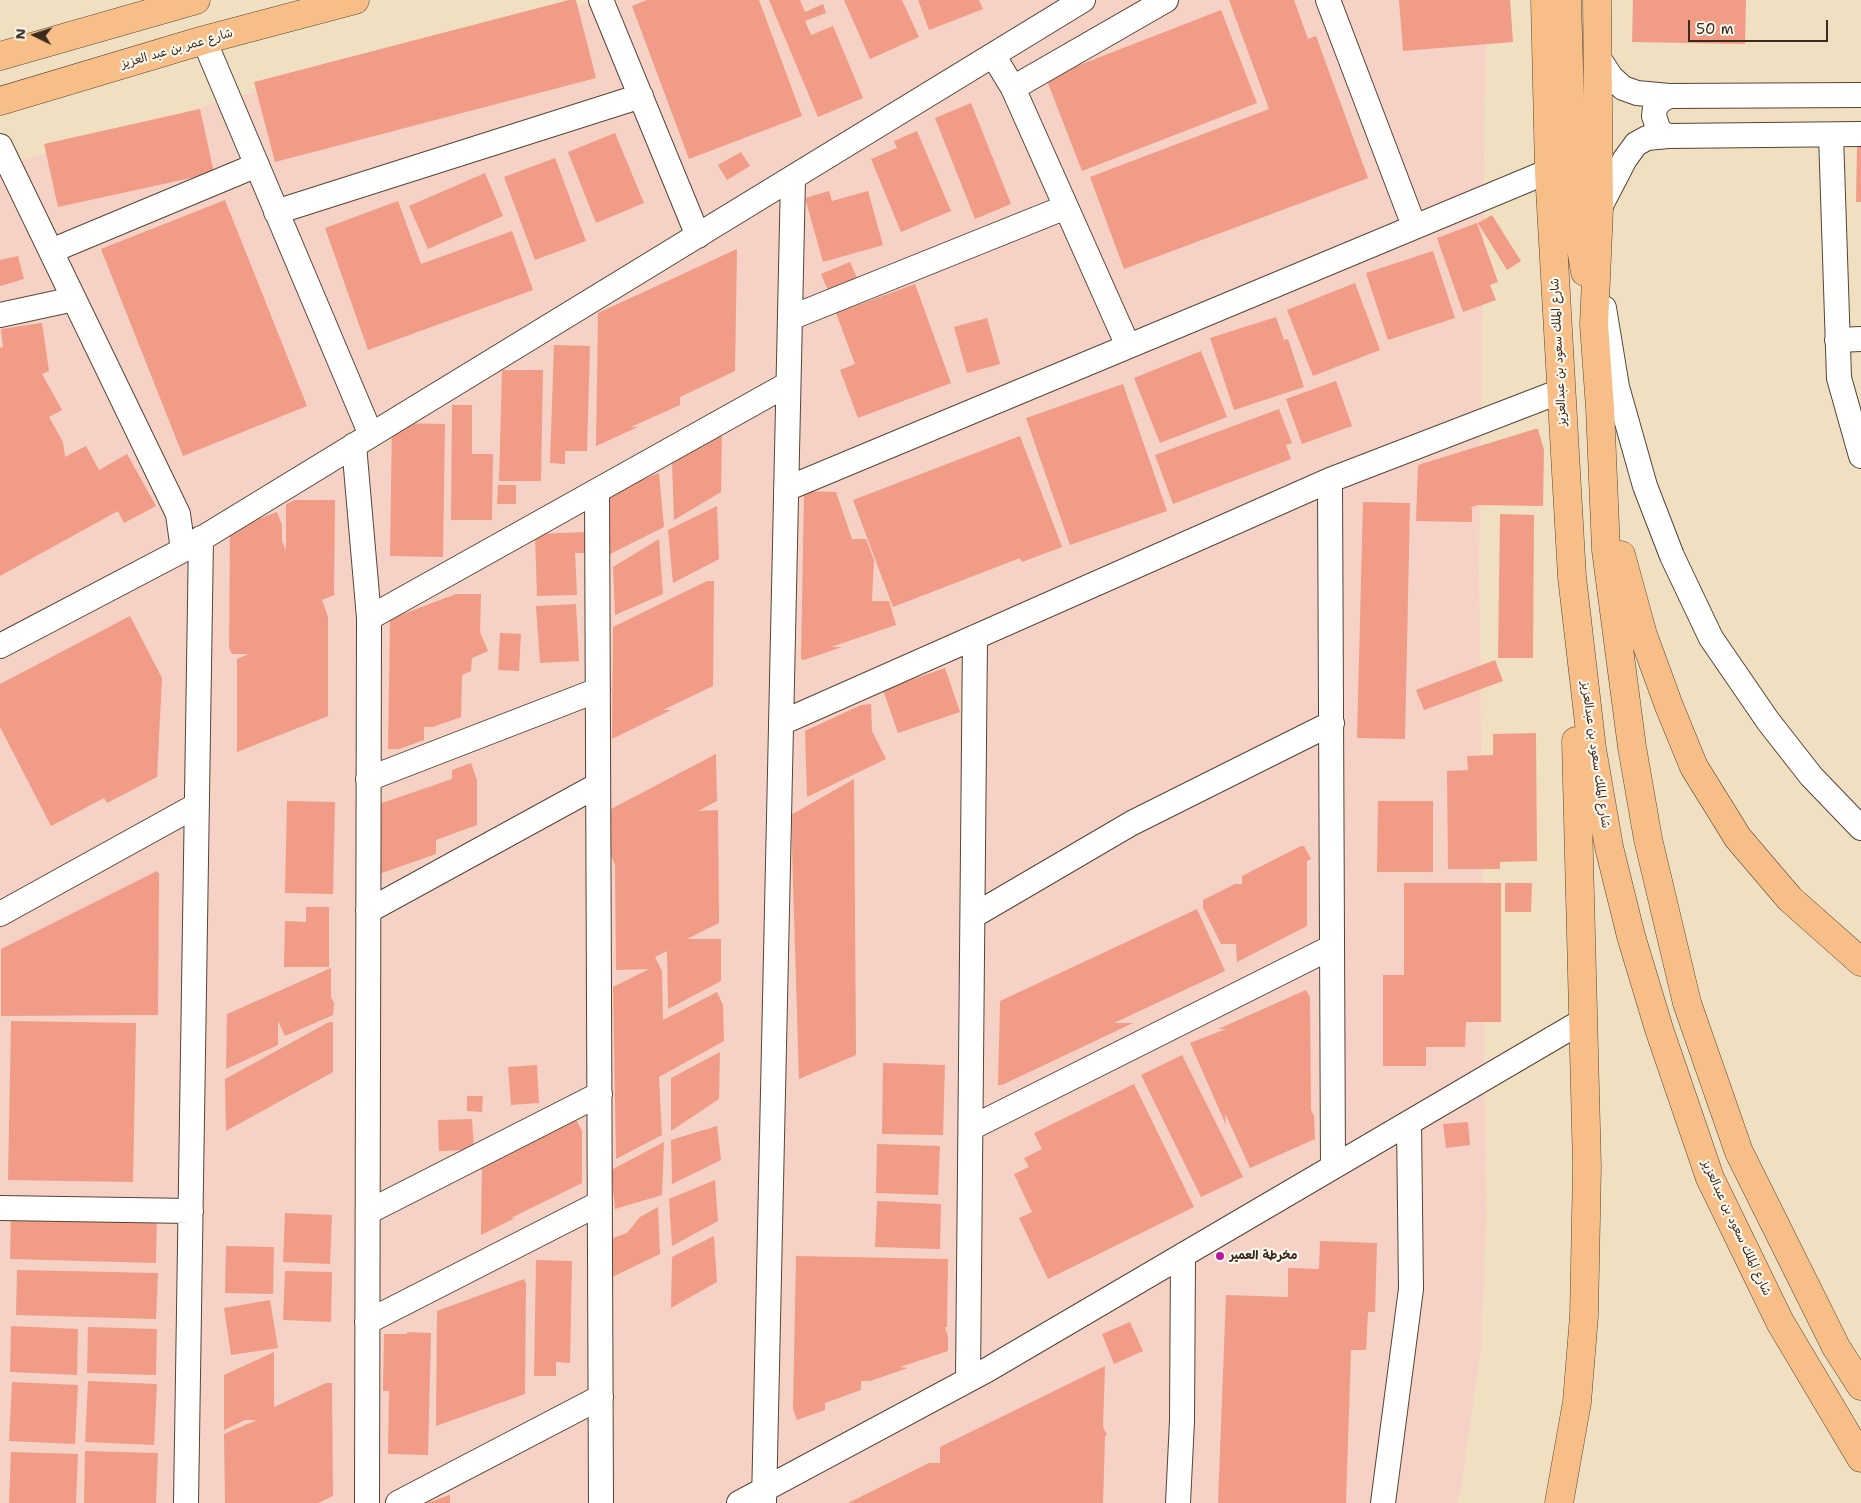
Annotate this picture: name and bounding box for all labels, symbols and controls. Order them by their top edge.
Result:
north arrow [10,10,60,60]
scale bar [1691,10,1831,42]
text: 50 m [1696,19,1734,39]
street label: شارع عمر بن عبد العزيز [119,26,235,72]
text: N [11,28,29,40]
street label: شارع الملك سعود بن عبدالعزيز [1548,278,1570,426]
street label: شارع الملك سعود بن عبدالعزيز [1578,681,1612,829]
street label: شارع الملك سعود بن عبدالعزيز [1698,1158,1774,1298]
place label: مخرطة العمير [1230,1249,1297,1263]
marker: مخرطة العمير [1214,1250,1226,1262]

